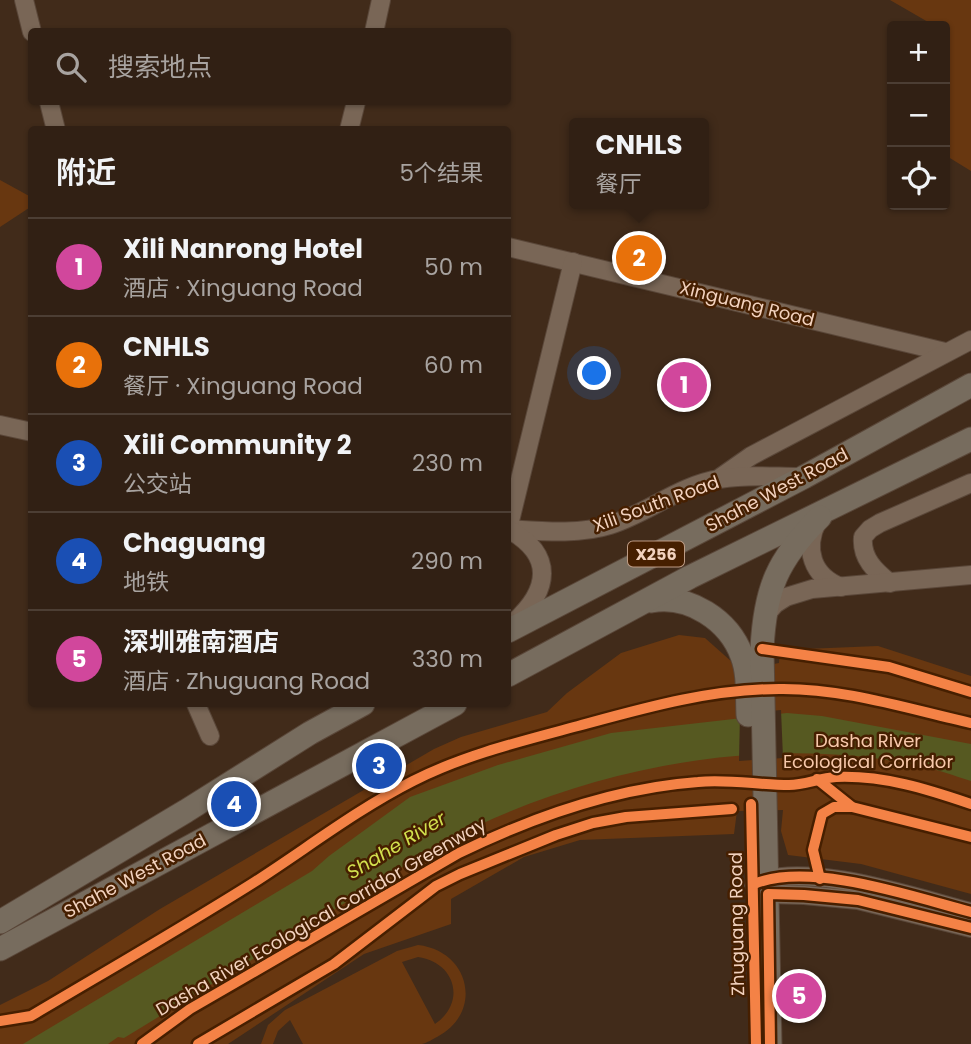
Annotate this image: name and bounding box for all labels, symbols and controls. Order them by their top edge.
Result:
map controls [887,21,950,210]
button: + [887,21,950,84]
search box [28,28,511,105]
icon: search [52,48,90,86]
text: 搜索地点 [108,49,212,85]
button: − [887,84,950,147]
popup [569,118,709,209]
text: CNHLS [596,127,682,163]
button: locate [887,147,950,210]
text: 附近 [56,151,116,194]
text: 5个结果 [400,157,483,189]
text: 餐厅 [596,168,642,200]
text: Xili Nanrong Hotel [123,231,363,267]
pin: 2 [616,232,662,284]
text: 1 [75,251,83,283]
text: 50 m [424,251,483,283]
text: 酒店 · Xinguang Road [123,272,363,304]
street label: Xinguang Road [677,275,817,332]
text: CNHLS [123,329,210,365]
text: 2 [72,349,86,381]
text: 60 m [424,349,483,381]
your location [577,356,611,390]
pin: 1 [661,359,707,411]
text: 餐厅 · Xinguang Road [123,370,363,402]
text: Xili Community 2 [123,427,352,463]
street label: Shahe West Road [701,441,852,538]
text: 3 [72,447,86,479]
text: 230 m [412,447,483,479]
text: 公交站 [123,468,192,500]
street label: Xili South Road [589,469,722,538]
text: Chaguang [123,525,266,561]
road number: X256 [628,541,684,566]
text: 4 [71,545,87,577]
text: 290 m [411,545,483,577]
text: 地铁 [123,566,169,598]
text: 深圳雅南酒店 [123,624,279,660]
text: 5 [72,643,86,675]
text: 330 m [412,643,483,675]
text: 酒店 · Zhuguang Road [123,665,370,697]
park label: Dasha River Ecological Corridor [783,728,953,774]
pin: 3 [356,740,402,792]
pin: 4 [211,778,257,830]
water label: Shahe River [342,805,452,886]
street label: Dasha River Ecological Corridor Greenway [151,811,491,1022]
street label: Shahe West Road [59,827,210,924]
street label: Zhuguang Road [723,852,750,996]
pin: 5 [776,970,822,1022]

